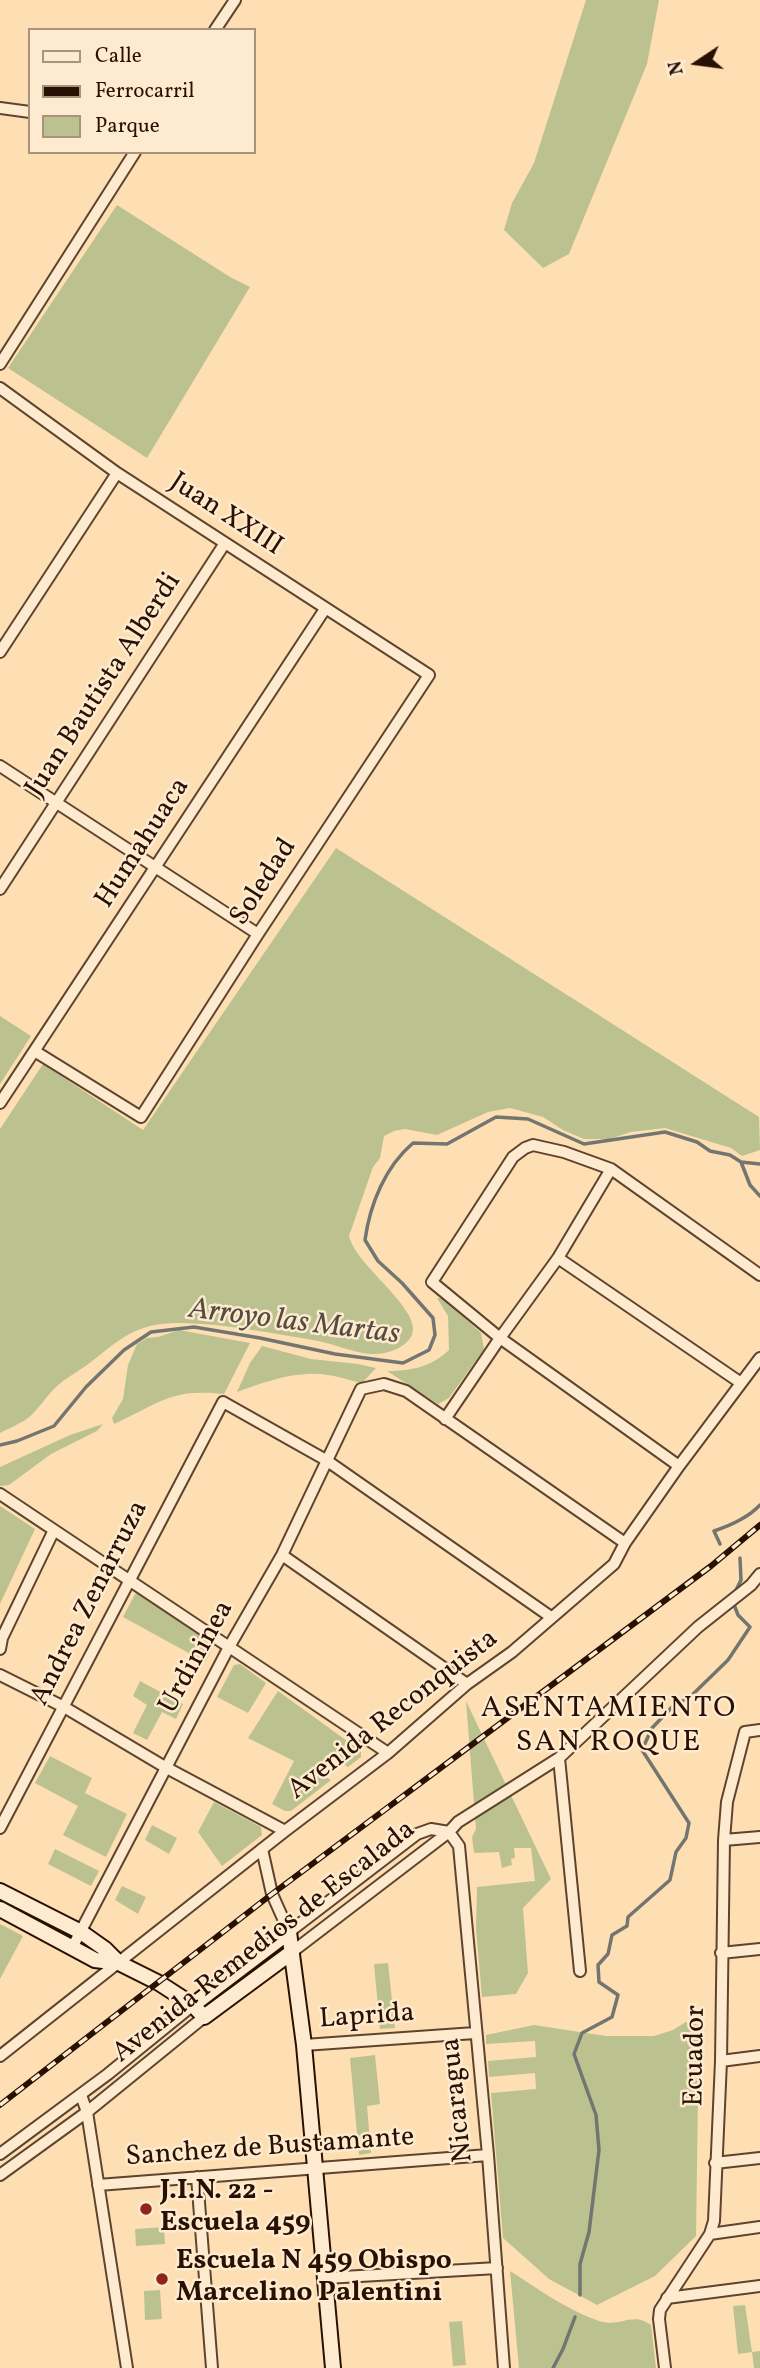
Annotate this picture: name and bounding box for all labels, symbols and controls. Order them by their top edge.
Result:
legend [28,28,256,154]
north arrow [662,28,732,98]
text: Calle [95,42,142,71]
text: N [662,58,691,77]
text: Ferrocarril [95,77,195,106]
text: Parque [95,112,160,141]
street label: Juan XXIII [162,467,288,565]
street label: Juan Bautista Alberdi [20,568,190,804]
street label: Humahuaca [89,773,199,915]
street label: Soledad [224,833,306,933]
water label: Arroyo las Martas [187,1293,401,1355]
street label: Andrea Zenarruza [25,1496,157,1712]
street label: Urdininea [153,1596,243,1720]
street label: Avenida Reconquista [282,1623,506,1809]
district label: ASENTAMIENTO SAN ROQUE [482,1692,736,1762]
street label: Avenida Remedios de Escalada [107,1814,423,2072]
street label: Laprida [318,1998,416,2038]
street label: Ecuador [679,2005,715,2107]
street label: Nicaragua [436,2036,482,2164]
street label: Sanchez de Bustamante [124,2122,416,2176]
place label: J.I.N. 22 - Escuela 459 [160,2176,311,2242]
marker: J.I.N. 22 - Escuela 459 [138,2201,154,2217]
place label: Escuela N 459 Obispo Marcelino Palentini [176,2246,452,2312]
marker: Escuela N 459 Obispo Marcelino Palentini [154,2271,170,2287]

